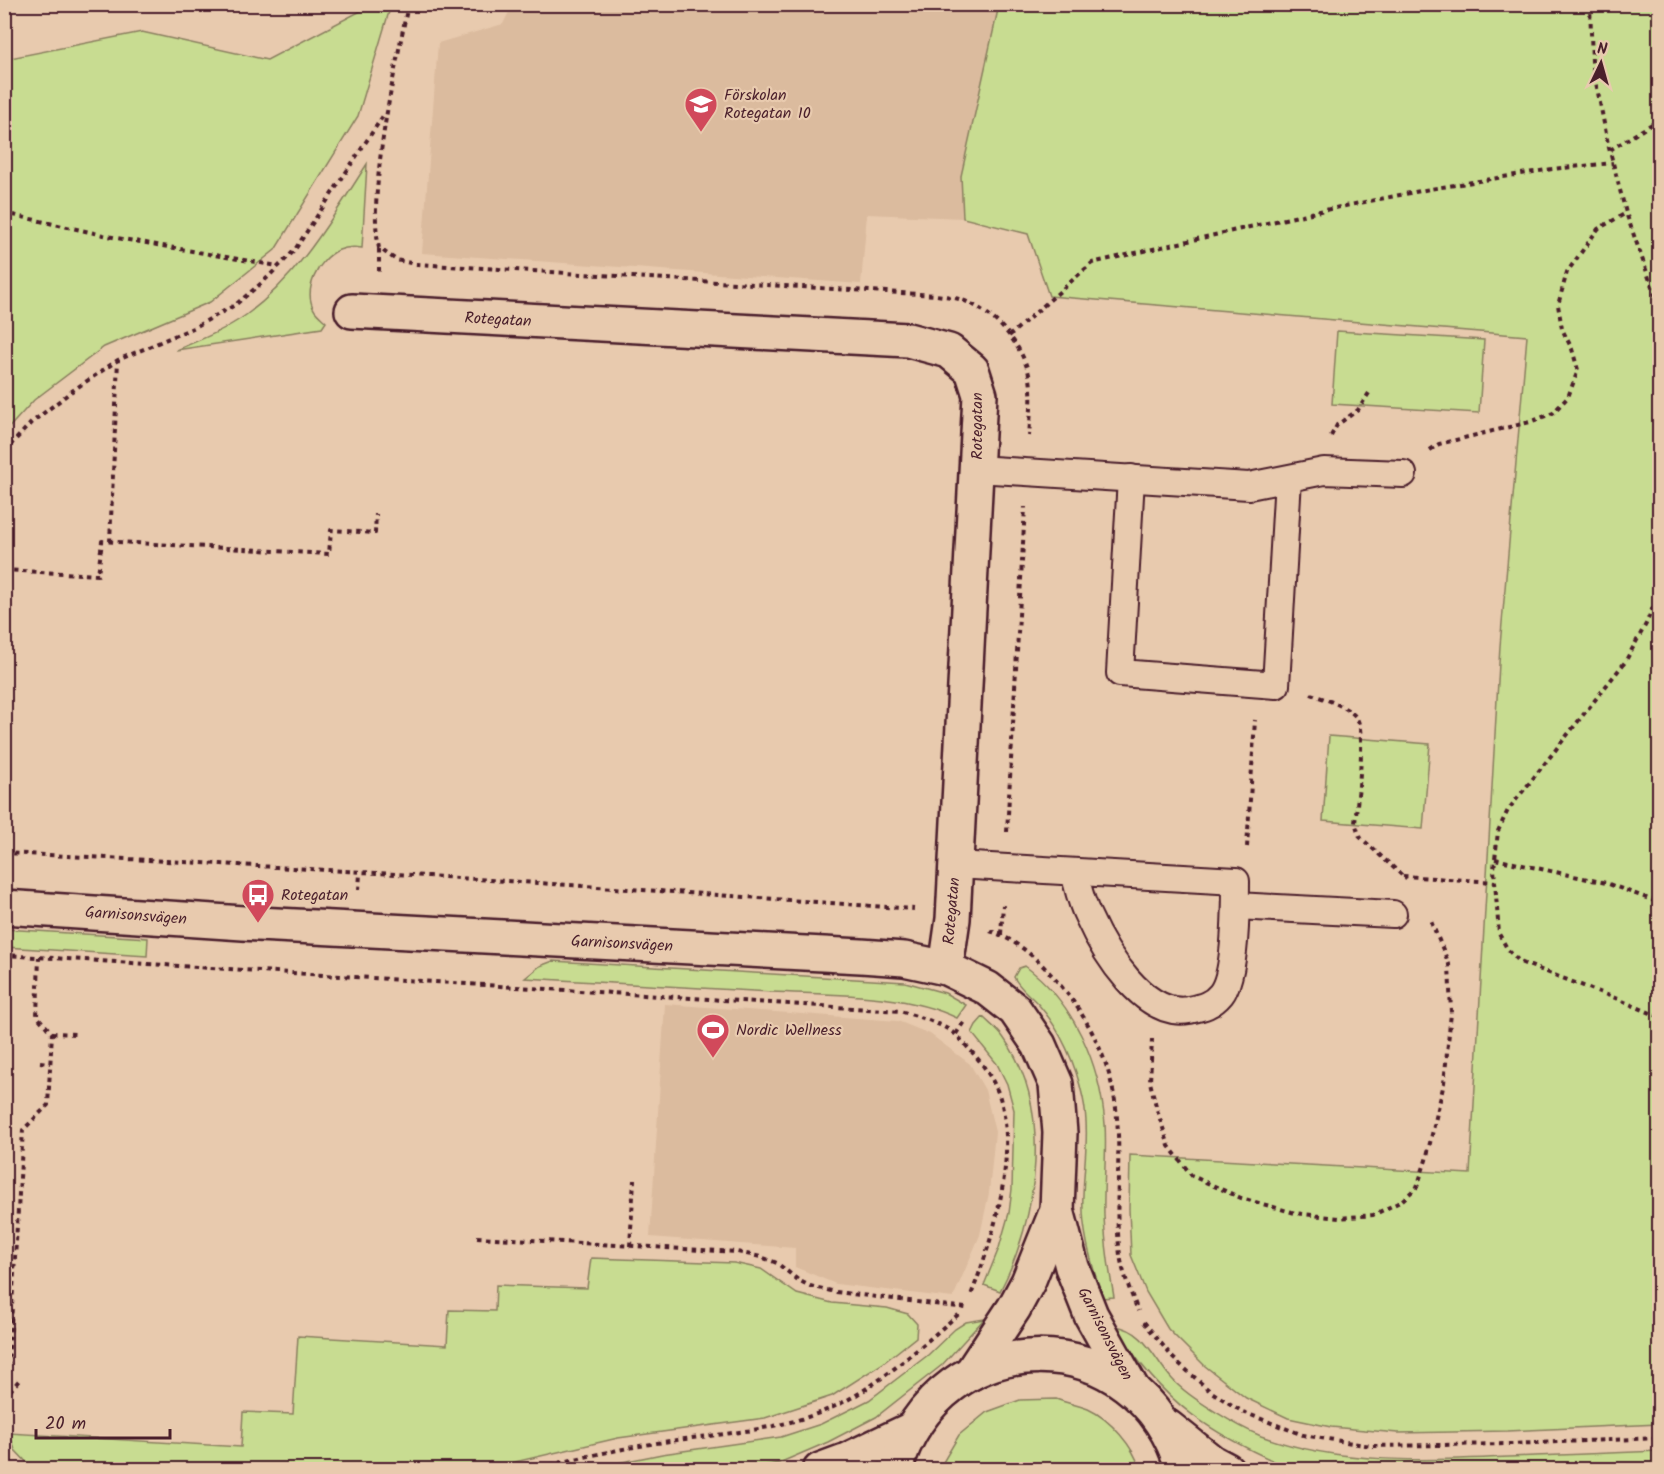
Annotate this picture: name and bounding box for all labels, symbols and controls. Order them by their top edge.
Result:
north arrow [1571,33,1631,93]
text: N [1596,37,1608,62]
place label: Förskolan Rotegatan 10 [724,83,811,126]
school or university icon: Förskolan Rotegatan 10 [683,86,719,133]
street label: Rotegatan [464,306,532,334]
street label: Rotegatan [965,392,990,460]
street label: Rotegatan [937,876,967,946]
bus stop icon: Rotegatan [240,877,276,924]
place label: Rotegatan [281,883,348,908]
street label: Garnisonsvägen [84,900,188,932]
street label: Garnisonsvägen [570,929,674,959]
sports icon: Nordic Wellness [695,1012,731,1059]
place label: Nordic Wellness [736,1018,842,1043]
street label: Garnisonsvägen [1071,1283,1139,1385]
scale bar [36,1402,170,1440]
text: 20 m [45,1410,86,1439]

